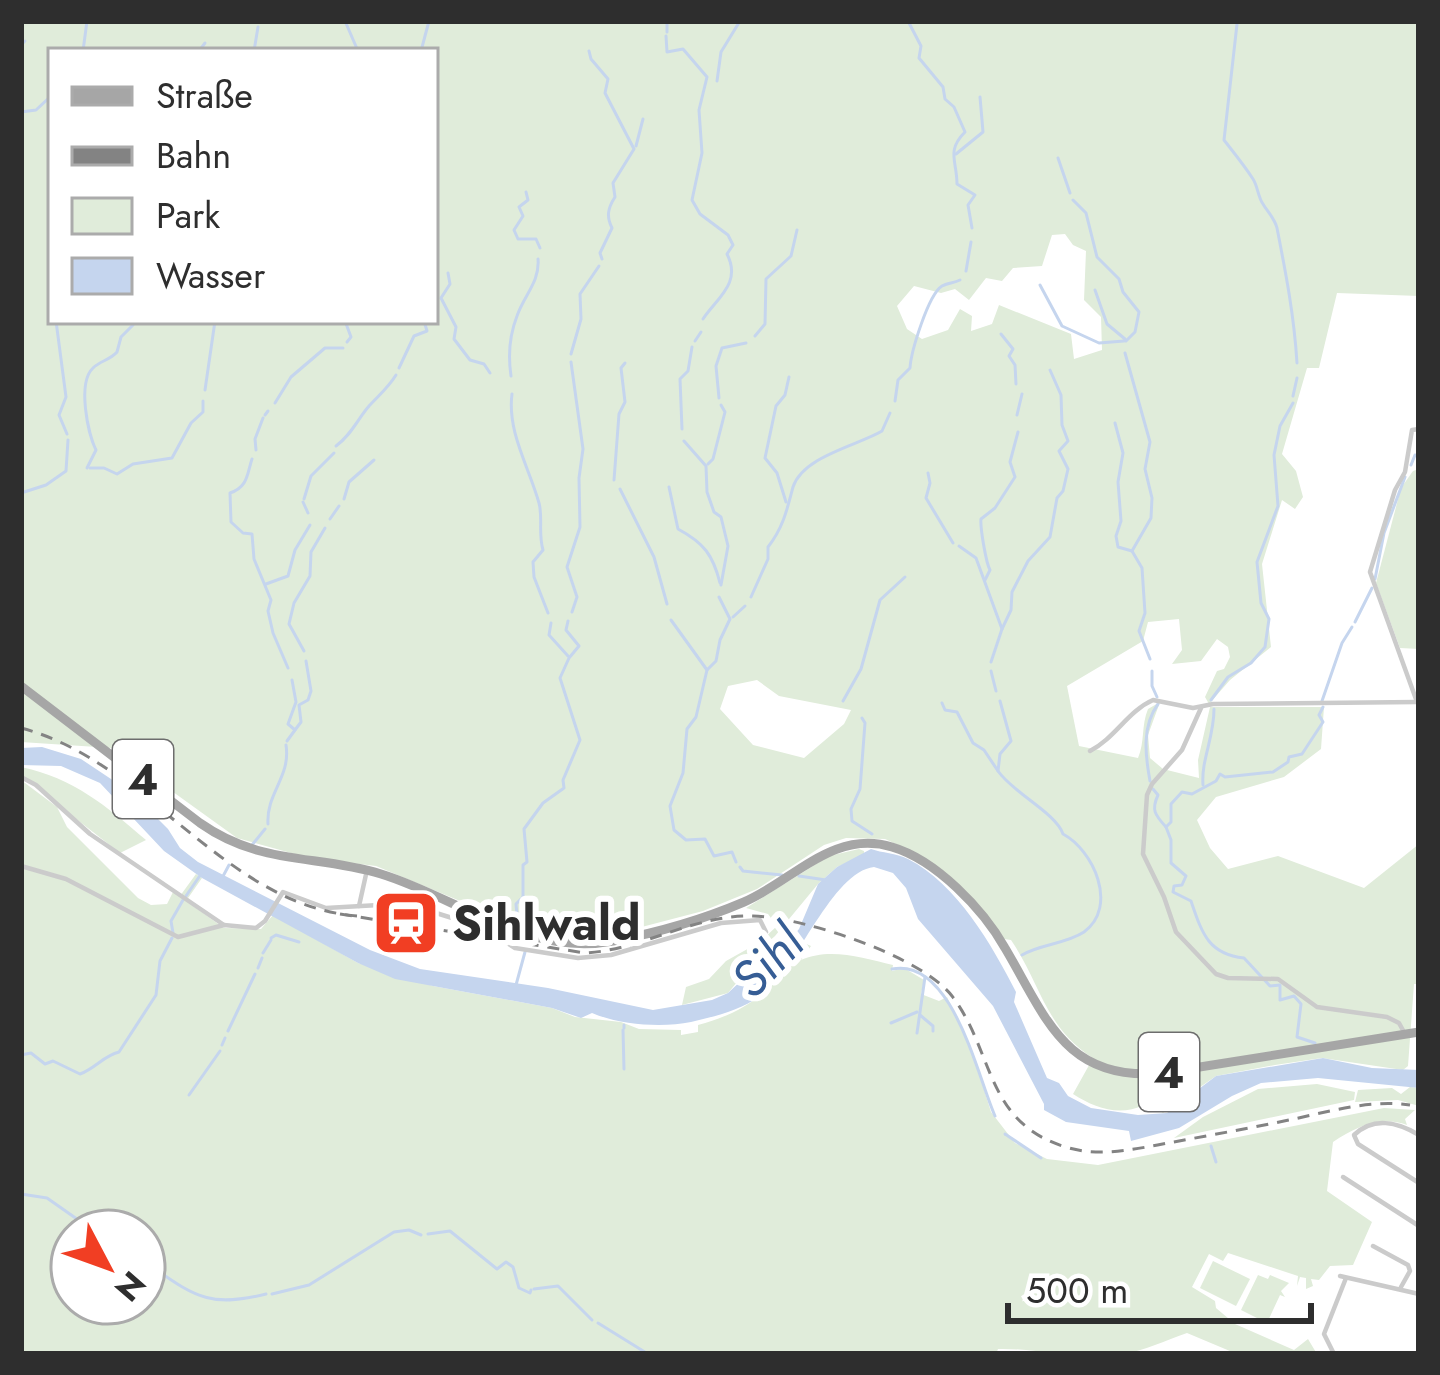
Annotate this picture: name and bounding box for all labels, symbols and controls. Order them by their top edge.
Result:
legend [48,48,438,324]
text: Straße [156,69,253,121]
text: Bahn [156,129,231,181]
text: Park [156,189,220,241]
text: Wasser [156,249,266,301]
road number: 4 [113,740,173,818]
station icon: Sihlwald [371,888,441,958]
place label: Sihlwald [452,889,641,958]
water label: Sihl [714,906,822,1015]
road number: 4 [1139,1033,1199,1111]
north arrow [48,1207,168,1327]
scale bar [1008,1249,1311,1323]
text: N [104,1261,157,1312]
text: 500 m [1026,1264,1128,1316]

